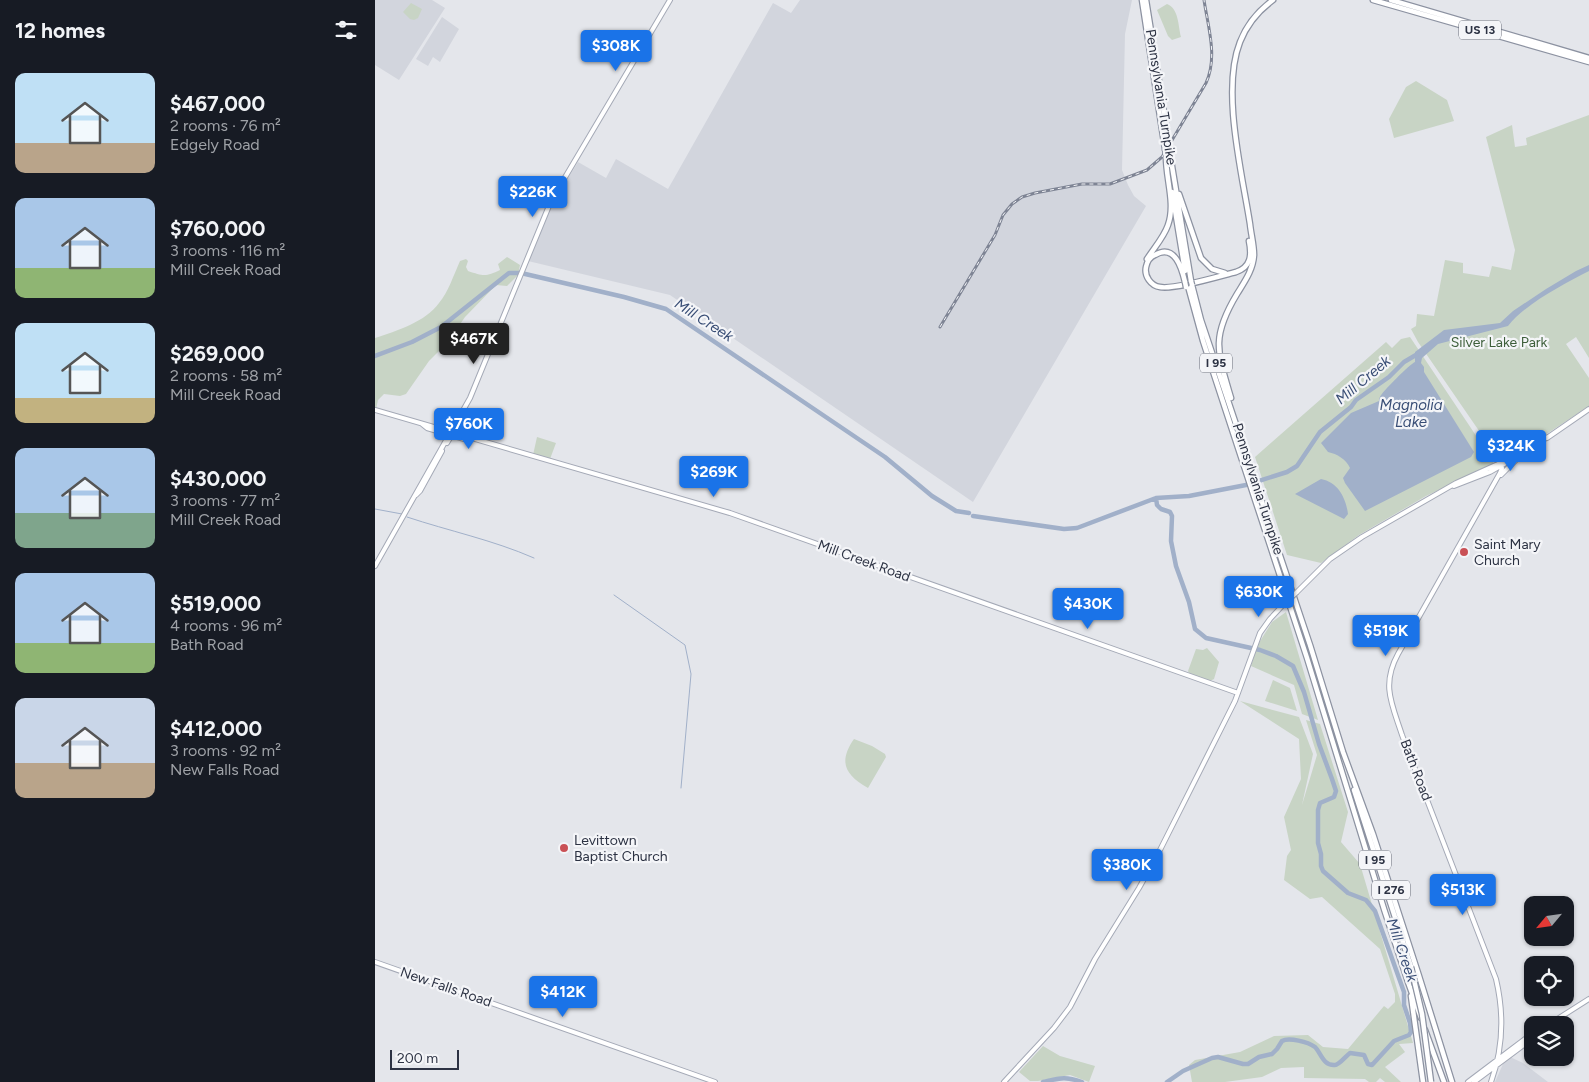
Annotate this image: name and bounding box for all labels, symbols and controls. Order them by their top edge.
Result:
icon: filters [332,16,360,44]
text: 12 homes [15,18,105,43]
road number: US 13 [1459,20,1501,40]
street label: Pennsylvania Turnpike [1142,28,1180,167]
pin: $308K [581,30,651,72]
text: $308K [592,36,640,55]
text: $467,000 [170,91,265,116]
icon: home [55,93,115,153]
text: 2 rooms · 76 m² [170,116,281,135]
text: Edgely Road [170,135,260,154]
pin: $226K [498,176,568,218]
text: $226K [509,182,557,201]
text: $760,000 [170,216,265,241]
icon: home [55,218,115,278]
text: 3 rooms · 116 m² [170,241,285,260]
text: Mill Creek Road [170,260,281,279]
water label: Mill Creek [671,294,737,346]
pin: $467K [439,322,509,365]
text: $467K [450,329,498,348]
park label: Silver Lake Park [1451,334,1548,351]
text: $269,000 [170,341,264,366]
icon: home [55,343,115,403]
water label: Mill Creek [1332,351,1395,408]
road number: I 95 [1200,353,1232,372]
text: 2 rooms · 58 m² [170,366,282,385]
text: Mill Creek Road [170,385,281,404]
water label: Magnolia Lake [1379,396,1443,431]
pin: $760K [434,408,504,450]
text: $760K [445,414,493,433]
street label: Pennsylvania Turnpike [1229,421,1287,557]
pin: $324K [1476,430,1546,472]
text: $324K [1487,436,1535,455]
pin: $269K [679,456,749,498]
text: $269K [690,462,738,481]
text: $430,000 [170,466,266,491]
icon: home [55,468,115,528]
text: 3 rooms · 77 m² [170,491,280,510]
text: Mill Creek Road [170,510,281,529]
street label: Mill Creek Road [815,536,913,586]
place label: Saint Mary Church [1474,536,1541,569]
marker: Saint Mary Church [1458,546,1470,558]
pin: $630K [1224,576,1294,618]
text: $630K [1235,582,1283,601]
pin: $430K [1053,588,1123,630]
text: $519,000 [170,591,261,616]
icon: home [55,593,115,653]
text: $430K [1064,594,1112,613]
pin: $519K [1351,614,1421,657]
text: 4 rooms · 96 m² [170,616,282,635]
text: $519K [1364,621,1408,640]
text: Bath Road [170,635,244,654]
text: $412,000 [170,716,262,741]
icon: home [55,718,115,778]
street label: Bath Road [1397,737,1435,803]
text: 3 rooms · 92 m² [170,741,281,760]
text: New Falls Road [170,760,279,779]
place label: Levittown Baptist Church [574,832,668,865]
marker: Levittown Baptist Church [558,842,570,854]
pin: $380K [1092,848,1162,891]
road number: I 95 [1359,850,1391,870]
text: $380K [1103,855,1151,874]
pin: $513K [1428,874,1498,916]
road number: I 276 [1372,880,1410,900]
text: $513K [1441,880,1485,899]
north arrow [1524,896,1574,946]
map controls [1524,896,1574,1066]
water label: Mill Creek [1383,916,1422,985]
button: locate [1524,956,1574,1006]
street label: New Falls Road [398,963,494,1011]
pin: $412K [528,976,598,1018]
text: $412K [540,982,586,1001]
button: layers [1524,1016,1574,1066]
scale bar [390,1047,459,1070]
text: 200 m [397,1050,438,1067]

